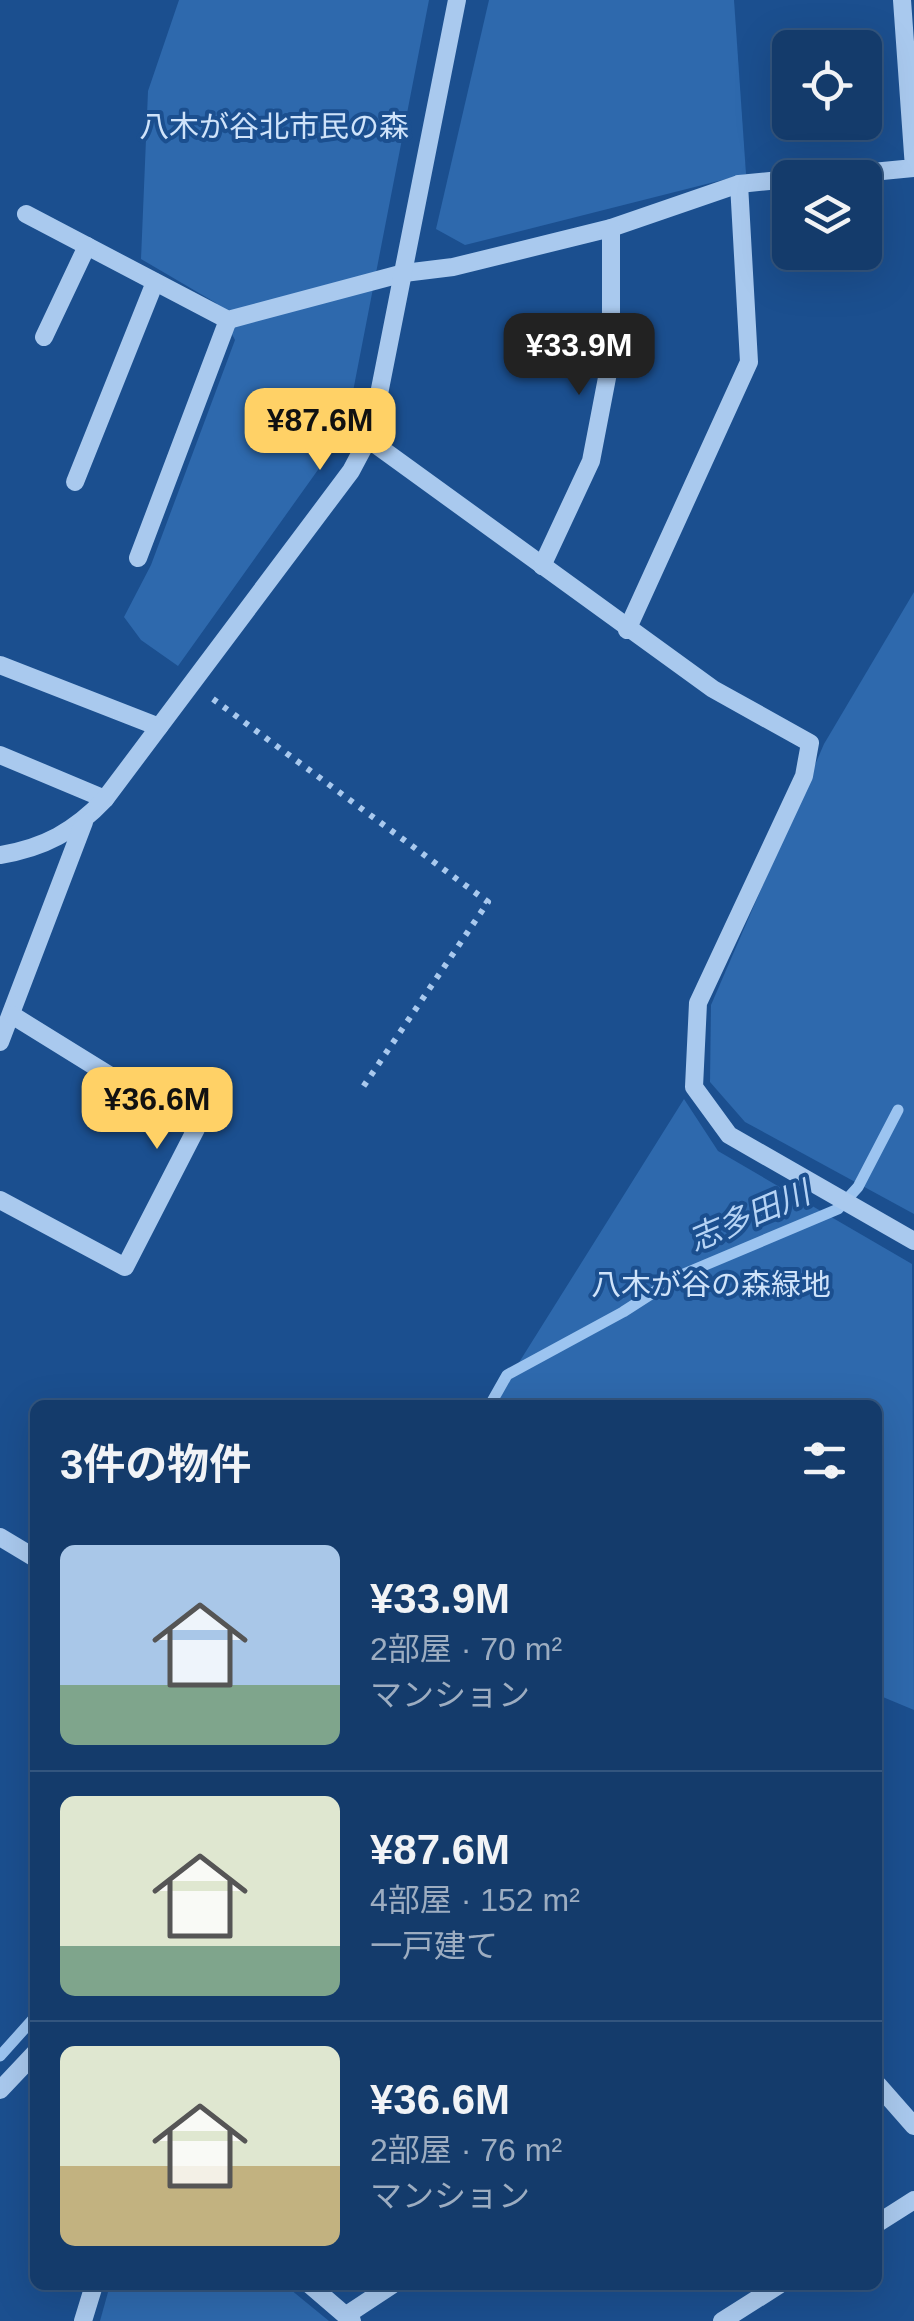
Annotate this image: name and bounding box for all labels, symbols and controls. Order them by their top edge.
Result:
map controls [772,30,882,270]
button: locate [772,30,882,140]
park label: 八木が谷北市民の森 [139,110,409,143]
button: layers [772,160,882,270]
pin: ¥33.9M [498,313,660,398]
text: ¥33.9M [526,327,632,363]
pin: ¥87.6M [239,388,401,473]
text: ¥87.6M [267,402,373,438]
pin: ¥36.6M [76,1067,238,1152]
text: ¥36.6M [104,1081,210,1117]
water label: 志多田川 [683,1173,818,1258]
park label: 八木が谷の森緑地 [591,1268,831,1301]
icon: filters [797,1433,852,1488]
text: 3件の物件 [60,1441,251,1488]
text: ¥33.9M [370,1575,510,1622]
icon: home [140,1585,260,1705]
text: 2部屋 · 70 m² [370,1631,562,1667]
text: マンション [370,1677,530,1713]
text: ¥87.6M [370,1826,510,1873]
icon: home [140,1836,260,1956]
text: 4部屋 · 152 m² [370,1882,580,1918]
text: 一戸建て [370,1928,498,1964]
text: ¥36.6M [370,2076,510,2123]
icon: home [140,2086,260,2206]
text: 2部屋 · 76 m² [370,2132,562,2168]
text: マンション [370,2178,530,2214]

